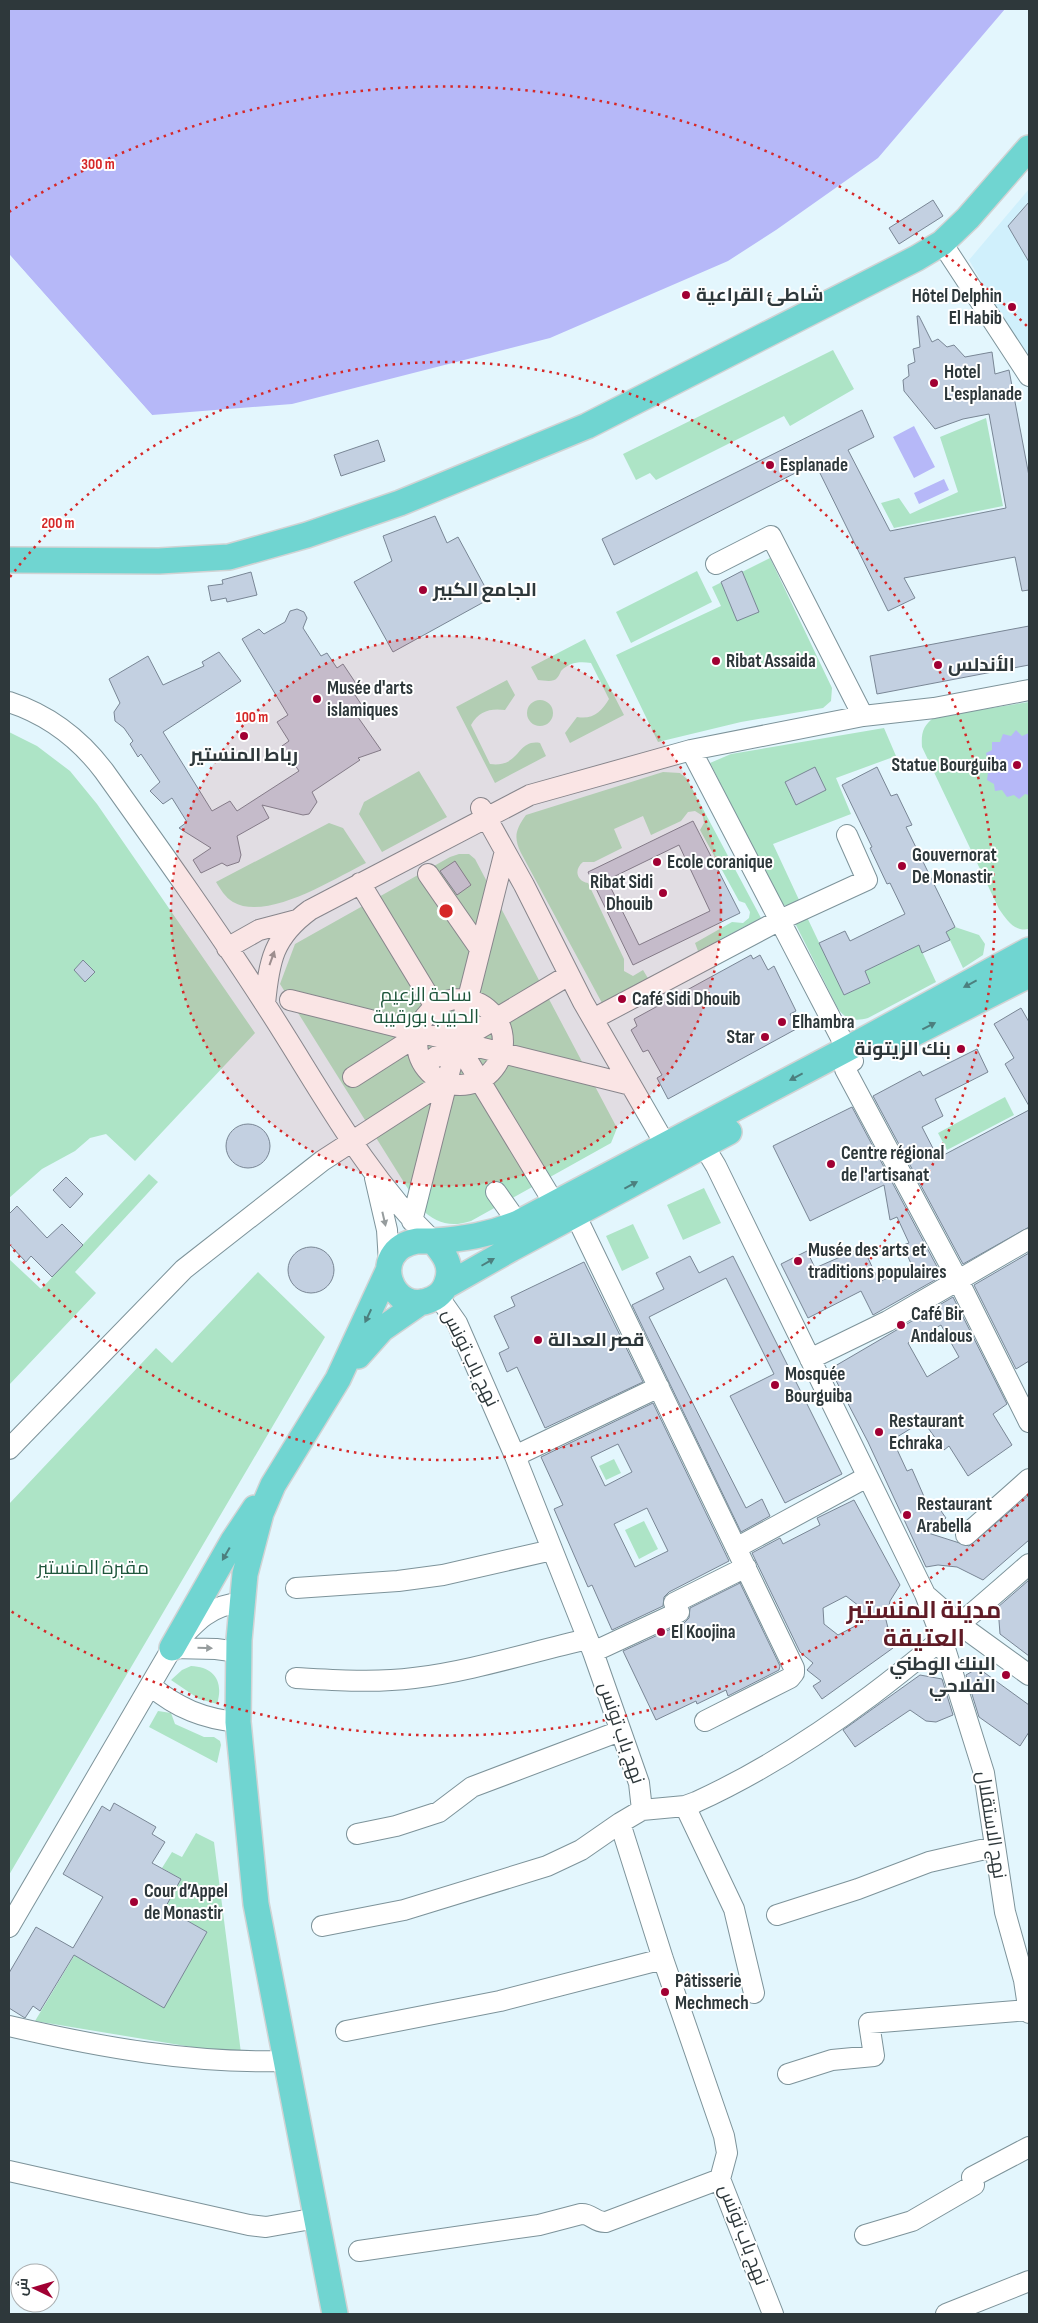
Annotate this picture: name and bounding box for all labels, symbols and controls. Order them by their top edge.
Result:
text: 300 m [81,155,115,174]
place label: شاطئ القراعية [696,284,823,307]
place label: Hôtel Delphin El Habib [912,285,1002,330]
marker: شاطئ القراعية [680,289,692,301]
marker: Hôtel Delphin El Habib [1006,301,1018,313]
place label: Hotel L'esplanade [944,361,1022,406]
marker: Hotel L'esplanade [928,377,940,389]
place label: Esplanade [780,454,848,477]
marker: Esplanade [764,459,776,471]
text: 200 m [41,514,75,533]
place label: الجامع الكبير [432,579,537,603]
marker: الجامع الكبير [417,584,429,596]
place label: Ribat Assaida [726,650,816,673]
place label: الأندلس [948,654,1015,677]
marker: Ribat Assaida [710,655,722,667]
marker: الأندلس [932,659,944,671]
place label: Musée d'arts islamiques [327,677,413,722]
marker: Musée d'arts islamiques [311,693,323,705]
text: 100 m [236,708,268,727]
marker: رباط المنستير [238,730,250,742]
place label: رباط المنستير [189,744,298,767]
place label: Statue Bourguiba [892,754,1007,777]
marker: Statue Bourguiba [1011,759,1023,771]
place label: Gouvernorat De Monastir [912,844,997,889]
place label: Ecole coranique [667,851,773,874]
marker: Ecole coranique [651,856,663,868]
marker: Gouvernorat De Monastir [896,860,908,872]
place label: Ribat Sidi Dhouib [590,871,653,916]
marker: Ribat Sidi Dhouib [657,887,669,899]
centre of rings [437,902,455,920]
one-way arrow [268,950,276,965]
one-way arrow [963,980,978,988]
park label: ساحة الزعيم الحبيب بورقيبة [373,984,479,1029]
place label: Café Sidi Dhouib [632,988,741,1011]
marker: Café Sidi Dhouib [616,993,628,1005]
place label: Elhambra [792,1011,855,1034]
marker: Elhambra [776,1016,788,1028]
one-way arrow [922,1022,936,1030]
place label: Star [727,1026,755,1049]
marker: Star [759,1031,771,1043]
place label: بنك الزيتونة [854,1038,951,1061]
marker: بنك الزيتونة [955,1043,967,1055]
one-way arrow [789,1073,803,1081]
place label: Centre régional de l'artisanat [841,1142,944,1187]
marker: Centre régional de l'artisanat [825,1158,837,1170]
one-way arrow [624,1181,638,1189]
one-way arrow [380,1212,388,1227]
place label: Musée des arts et traditions populaires [808,1239,947,1284]
marker: Musée des arts et traditions populaires [792,1255,804,1267]
one-way arrow [482,1257,495,1266]
place label: Café Bir Andalous [910,1303,973,1348]
street label: نهج باب تونس [436,1305,504,1411]
one-way arrow [364,1309,372,1323]
marker: Café Bir Andalous [895,1319,907,1331]
place label: قصر العدالة [548,1329,645,1352]
marker: قصر العدالة [532,1334,544,1346]
place label: Mosquée Bourguiba [785,1363,852,1408]
marker: Mosquée Bourguiba [769,1379,781,1391]
place label: Restaurant Echraka [889,1410,964,1455]
marker: Restaurant Echraka [873,1426,885,1438]
place label: Restaurant Arabella [916,1493,992,1538]
marker: Restaurant Arabella [901,1509,913,1521]
one-way arrow [221,1547,230,1560]
park label: مقبرة المنستير [36,1557,149,1580]
district label: مدينة المنستير العتيقة [846,1596,1001,1653]
place label: El Koojina [671,1621,736,1644]
marker: El Koojina [655,1626,667,1638]
one-way arrow [197,1645,213,1653]
place label: البنك الوطني الفلاحي [889,1653,996,1701]
marker: البنك الوطني الفلاحي [1000,1669,1012,1681]
street label: نهج باب تونس [592,1679,649,1787]
street label: نهج الاستقلال [970,1769,1011,1881]
place label: Cour d’Appel de Monastir [144,1880,228,1925]
marker: Cour d’Appel de Monastir [128,1896,140,1908]
place label: Pâtisserie Mechmech [675,1970,749,2015]
marker: Pâtisserie Mechmech [659,1986,671,1998]
street label: نهج باب تونس [712,2181,773,2289]
north arrow [10,2263,60,2313]
text: ش [13,2277,32,2297]

